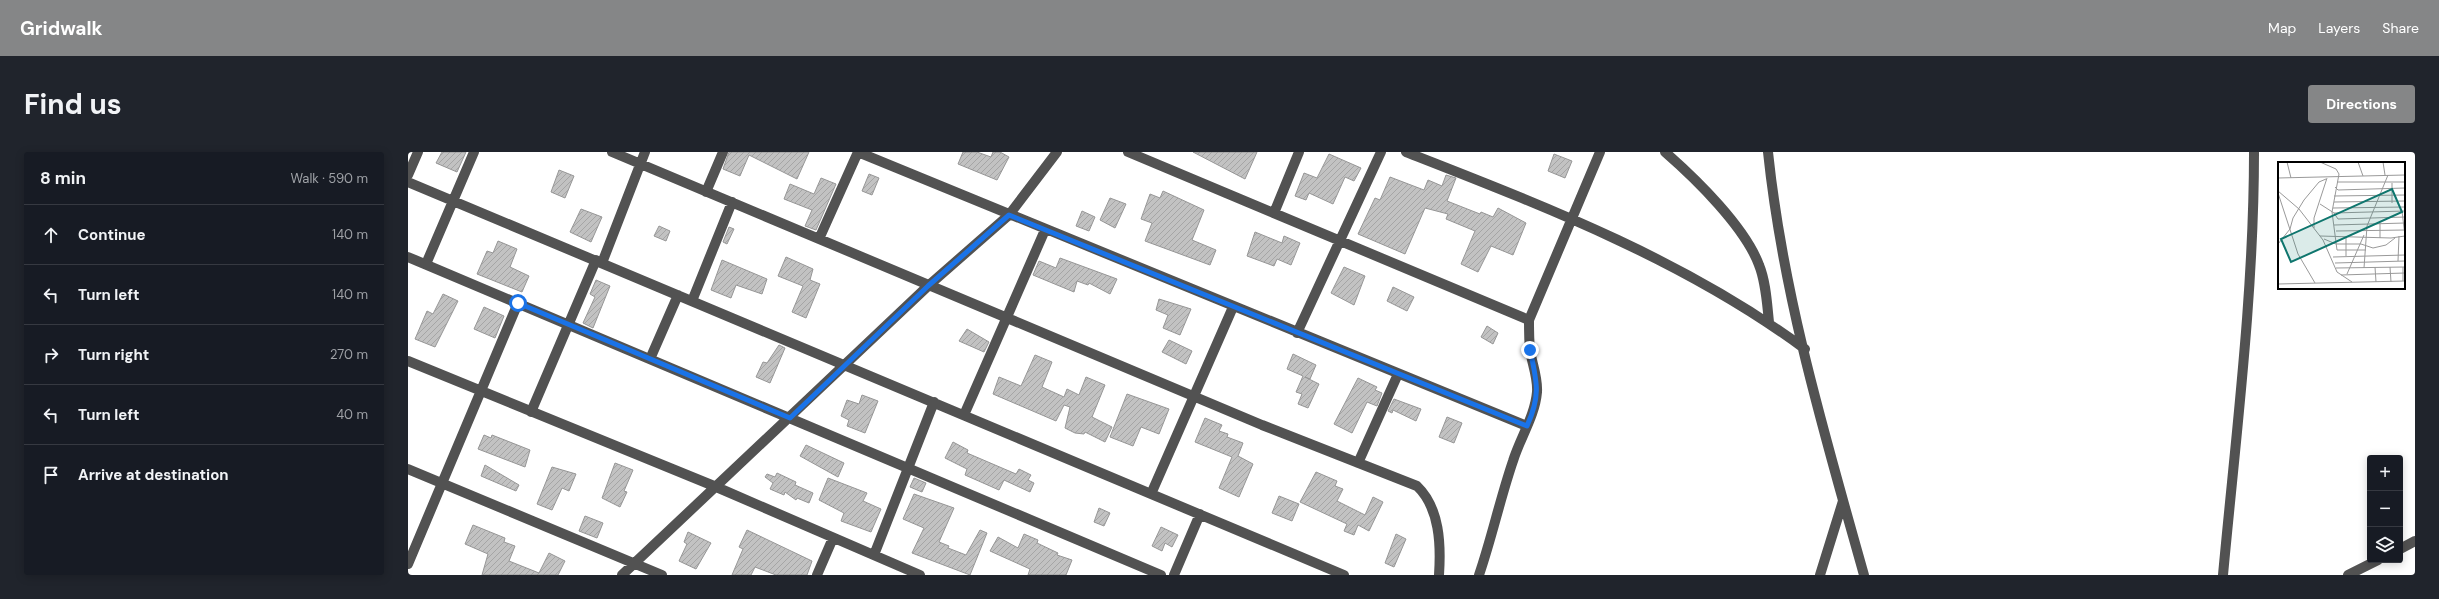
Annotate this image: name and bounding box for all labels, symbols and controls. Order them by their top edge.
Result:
text: Gridwalk [20,16,102,41]
text: Map [2268,19,2296,37]
text: Layers [2318,19,2360,37]
text: Share [2382,19,2419,37]
button: Directions [2308,85,2415,123]
text: Find us [24,86,122,123]
inset map [2278,162,2405,289]
text: 8 min [40,167,86,189]
text: Walk · 590 m [290,170,368,187]
icon: ahead [40,224,62,246]
text: Continue [78,225,146,245]
text: 140 m [332,226,368,243]
icon: left [40,284,62,306]
text: Turn left [78,285,139,305]
text: 140 m [332,286,368,303]
route start [509,294,527,312]
route end [1521,341,1539,359]
icon: right [40,344,62,366]
text: Turn right [78,345,149,365]
text: 270 m [330,346,368,363]
icon: left [40,404,62,426]
text: Turn left [78,405,139,425]
text: 40 m [336,406,368,423]
map controls [2367,455,2403,563]
button: + [2367,455,2403,491]
icon: arrive [40,464,62,486]
text: Arrive at destination [78,465,229,485]
button: − [2367,491,2403,527]
button: layers [2367,527,2403,563]

